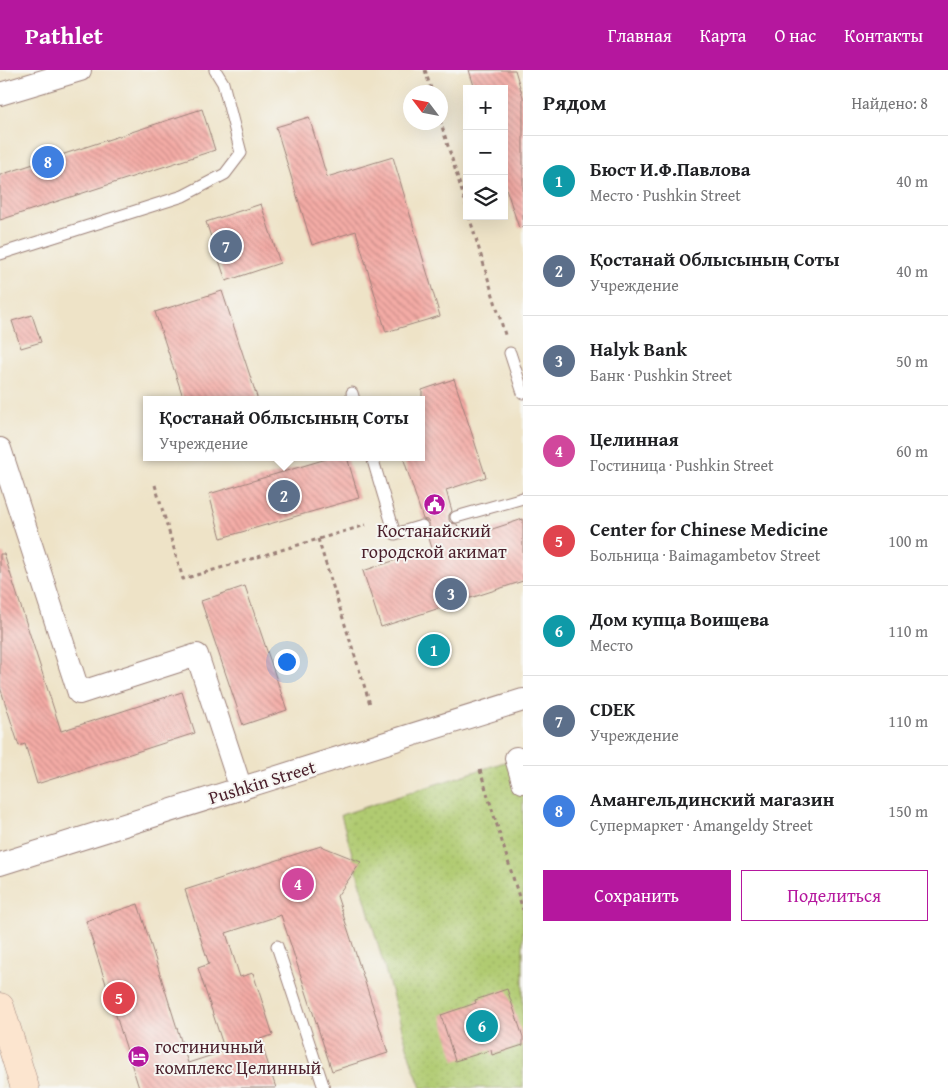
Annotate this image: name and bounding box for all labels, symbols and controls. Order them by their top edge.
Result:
text: Pathlet [25,18,103,53]
text: Главная [608,22,672,49]
text: Карта [700,22,746,49]
text: О нас [774,22,816,49]
text: Контакты [844,22,923,49]
north arrow [403,85,448,130]
map controls [463,85,508,220]
button: + [463,85,508,130]
text: Рядом [543,87,606,118]
text: Найдено: 8 [851,91,928,115]
button: − [463,130,508,175]
pin: 8 [32,143,64,181]
text: Бюст И.Ф.Павлова [590,155,751,183]
text: 1 [555,169,563,193]
text: 40 m [896,169,928,193]
button: layers [463,175,508,220]
text: Место · Pushkin Street [590,183,741,207]
pin: 7 [210,227,242,265]
text: Қостанай Облысының Соты [590,245,839,273]
text: 2 [555,259,563,283]
text: 40 m [896,259,928,283]
text: Учреждение [590,273,679,297]
text: Halyk Bank [590,335,687,363]
text: 3 [555,349,563,373]
text: 50 m [896,349,928,373]
text: Банк · Pushkin Street [590,363,732,387]
popup [143,396,425,461]
text: Қостанай Облысының Соты [159,403,409,431]
text: Целинная [590,425,679,453]
text: Учреждение [159,431,248,455]
text: 4 [555,439,563,463]
text: 60 m [896,439,928,463]
text: Гостиница · Pushkin Street [590,453,774,477]
pin: 2 [268,477,300,515]
public building icon: Костанайский городской акимат [422,493,446,517]
text: Center for Chinese Medicine [590,515,828,543]
place label: Костанайский городской акимат [361,517,507,565]
text: 5 [555,529,563,553]
text: 100 m [888,529,928,553]
text: Больница · Baimagambetov Street [590,543,820,567]
pin: 3 [435,575,467,613]
text: Дом купца Воищева [590,605,769,633]
text: 6 [555,619,563,643]
text: 110 m [888,619,928,643]
pin: 1 [418,631,450,669]
text: Место [590,633,633,657]
your location [274,649,300,675]
text: CDEK [590,695,635,723]
text: 7 [555,709,563,733]
text: 110 m [888,709,928,733]
text: Учреждение [590,723,679,747]
street label: Pushkin Street [205,753,319,811]
text: Амангельдинский магазин [590,785,834,813]
text: 8 [555,799,563,823]
text: 150 m [888,799,928,823]
text: Супермаркет · Amangeldy Street [590,813,813,837]
pin: 4 [282,865,314,903]
button: Сохранить [543,870,731,921]
button: Поделиться [741,870,928,921]
pin: 5 [103,979,135,1017]
pin: 6 [466,1007,498,1045]
place label: гостиничный комплекс Целинный [155,1033,321,1081]
hotel icon: гостиничный комплекс Целинный [127,1044,151,1068]

